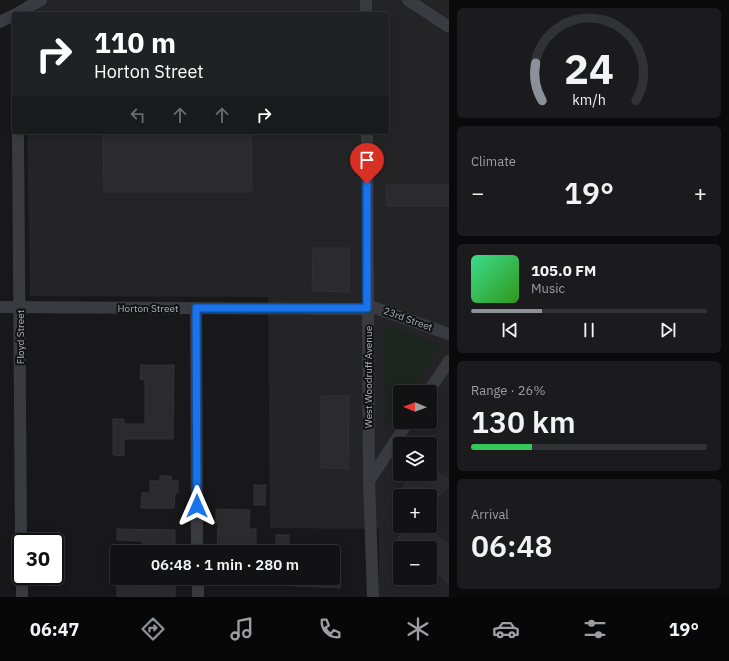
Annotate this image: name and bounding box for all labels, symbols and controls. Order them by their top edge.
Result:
text: 110 m [94,24,176,61]
icon: right [28,28,80,80]
text: 24 [564,41,614,95]
text: Horton Street [94,60,204,83]
text: km/h [572,89,606,108]
icon: left [127,104,149,126]
icon: ahead [169,104,191,126]
icon: ahead [211,104,233,126]
icon: right [253,104,275,126]
pin [350,143,384,184]
icon: arrive [356,149,378,171]
text: Climate [471,153,516,170]
text: 19° [564,173,614,212]
text: − [471,178,484,207]
text: + [694,178,707,207]
text: 105.0 FM [531,261,596,280]
text: Music [531,280,565,297]
street label: Horton Street [118,302,179,315]
street label: 23rd Street [382,304,435,334]
street label: Floyd Street [14,309,27,364]
icon: previous [499,319,521,341]
icon: pause [578,319,600,341]
icon: next [657,319,679,341]
street label: West Woodruff Avenue [362,325,375,428]
text: Range · 26% [471,382,545,399]
north arrow [393,385,437,429]
map controls [393,385,437,585]
text: 130 km [471,402,576,441]
button: layers [393,437,437,481]
position arrow [176,485,218,527]
button: + [393,489,437,533]
text: Arrival [471,506,509,523]
text: 06:48 [471,526,553,565]
speed limit sign: 30 [12,533,64,585]
button: − [393,541,437,585]
text: 06:48 · 1 min · 280 m [151,555,299,574]
icon: directions [139,615,167,643]
icon: music [228,615,256,643]
icon: phone [316,615,344,643]
icon: climate [404,615,432,643]
icon: car [492,615,520,643]
icon: filters [581,615,609,643]
text: 06:47 [30,618,79,641]
text: 19° [669,618,699,641]

